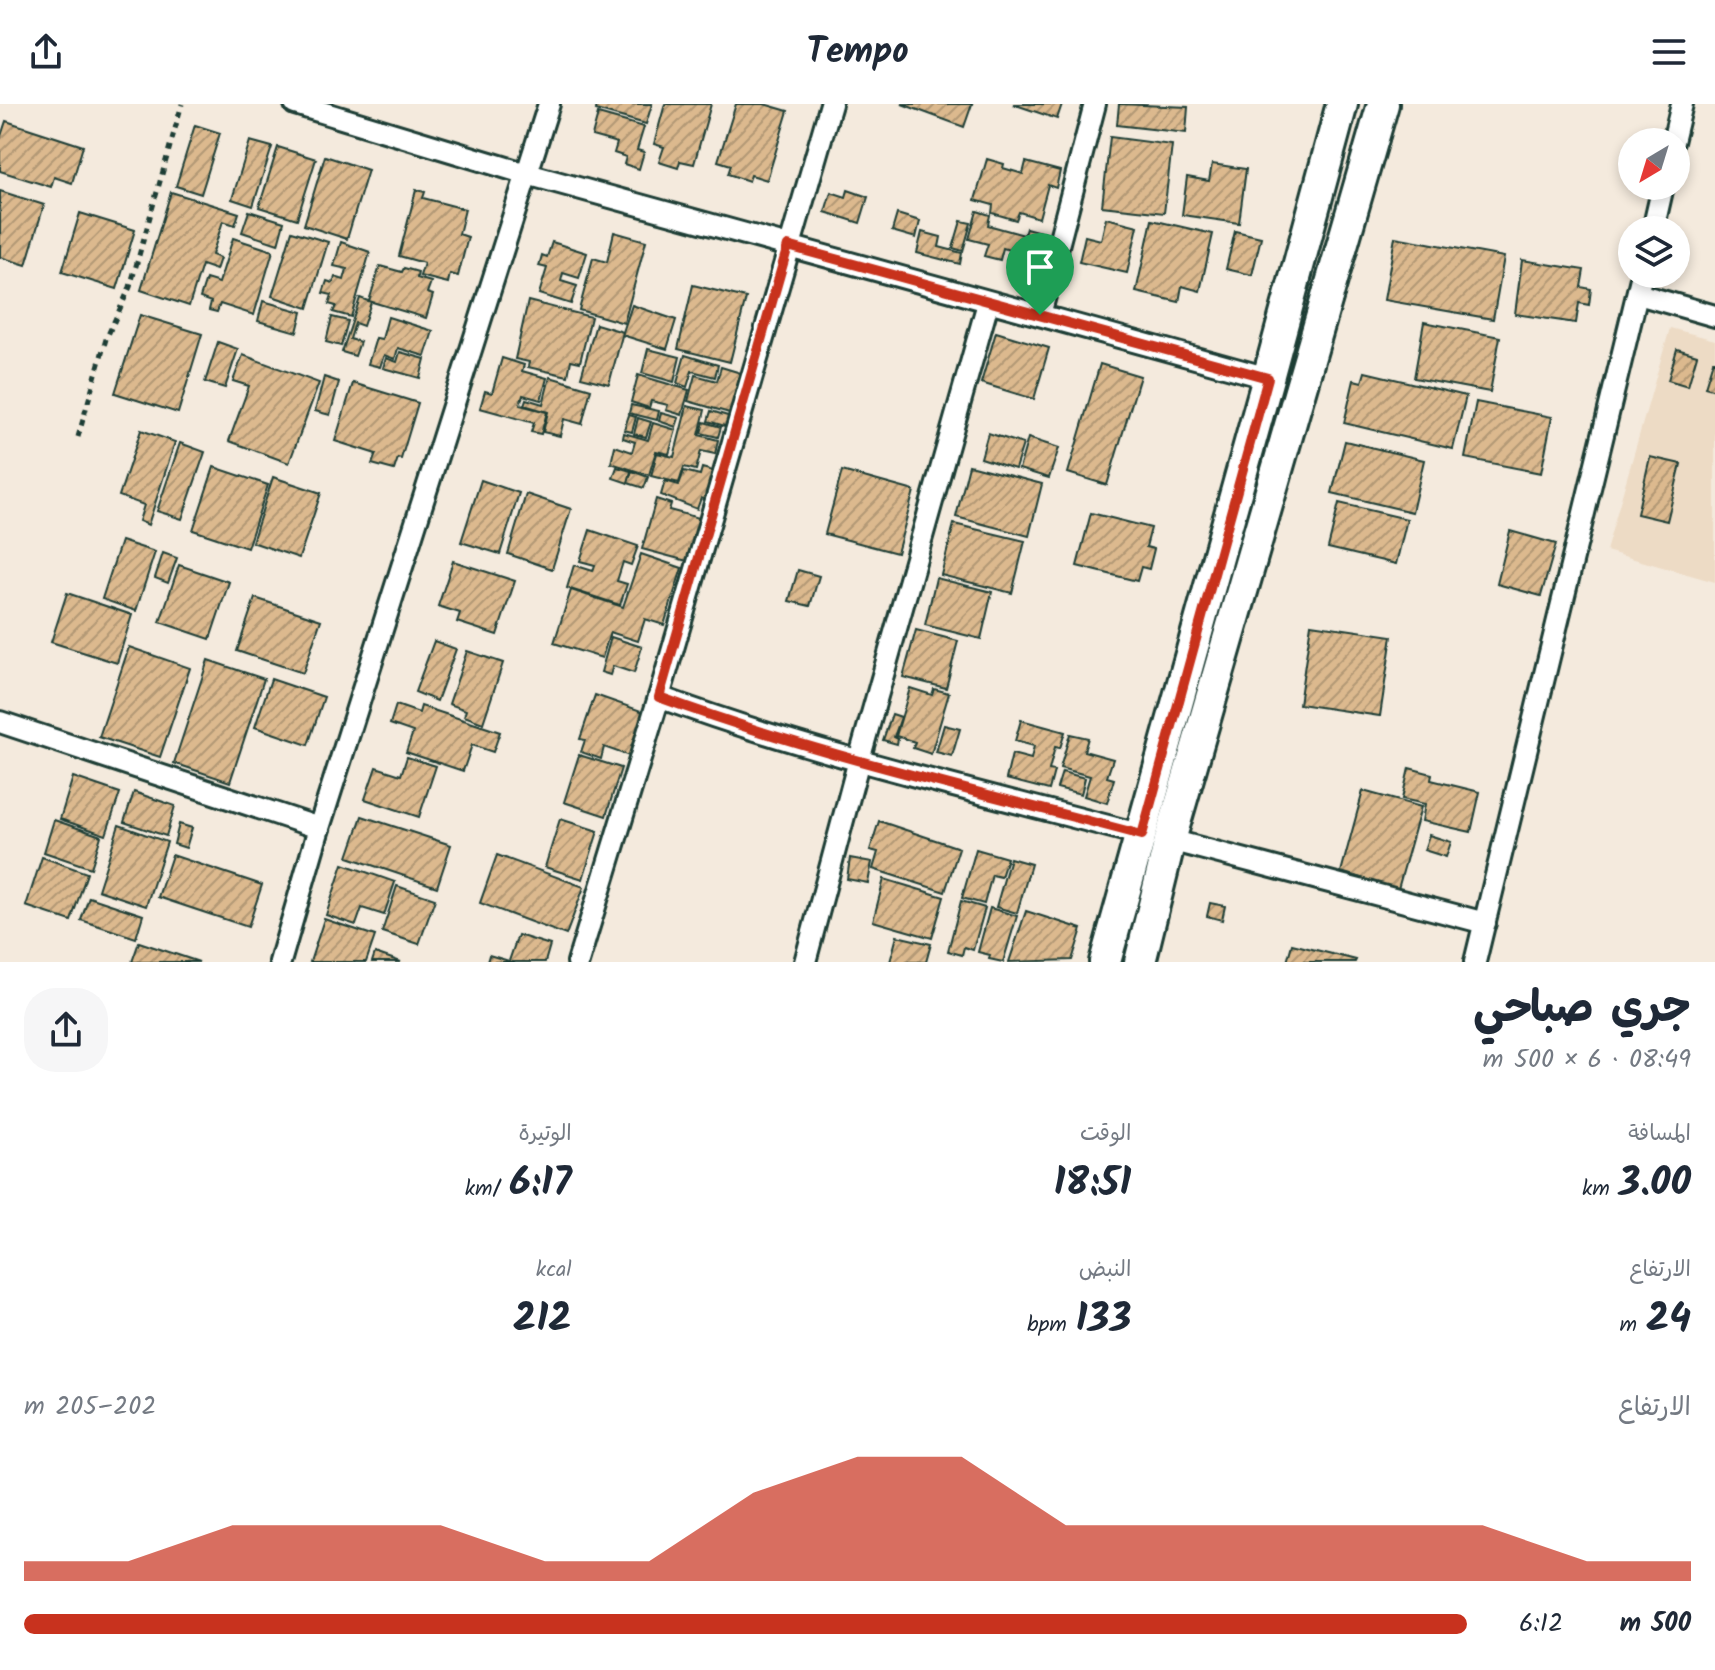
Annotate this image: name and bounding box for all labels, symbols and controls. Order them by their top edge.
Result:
text: Tempo [806,24,909,81]
icon: share [24,30,68,74]
icon: menu [1647,30,1691,74]
north arrow [1618,128,1690,200]
map controls [1618,128,1690,288]
button: layers [1618,216,1690,288]
pin [1006,233,1074,315]
icon: arrive [1018,245,1062,289]
text: جري صباحي [1473,974,1691,1044]
button: share [24,988,108,1072]
text: 08:49 · 6 × 500 m [1483,1039,1691,1081]
text: الوتيرة [519,1117,572,1152]
text: الوقت [1080,1117,1131,1152]
text: المسافة [1628,1117,1691,1152]
text: 6:17 [509,1152,572,1216]
text: 18:51 [1054,1152,1131,1216]
text: 3.00 [1619,1152,1691,1216]
text: /km [465,1172,509,1207]
text: km [1582,1172,1619,1207]
text: kcal [536,1253,572,1288]
text: النبض [1079,1253,1131,1288]
text: الارتفاع [1629,1253,1691,1288]
text: 212 [513,1288,572,1352]
text: 133 [1076,1288,1131,1352]
text: 24 [1646,1288,1691,1352]
text: bpm [1027,1308,1076,1343]
text: m [1620,1308,1646,1343]
text: 202–205 m [24,1386,156,1428]
text: الارتفاع [1618,1387,1691,1429]
text: 6:12 [1519,1603,1563,1645]
text: 500 m [1620,1603,1691,1645]

